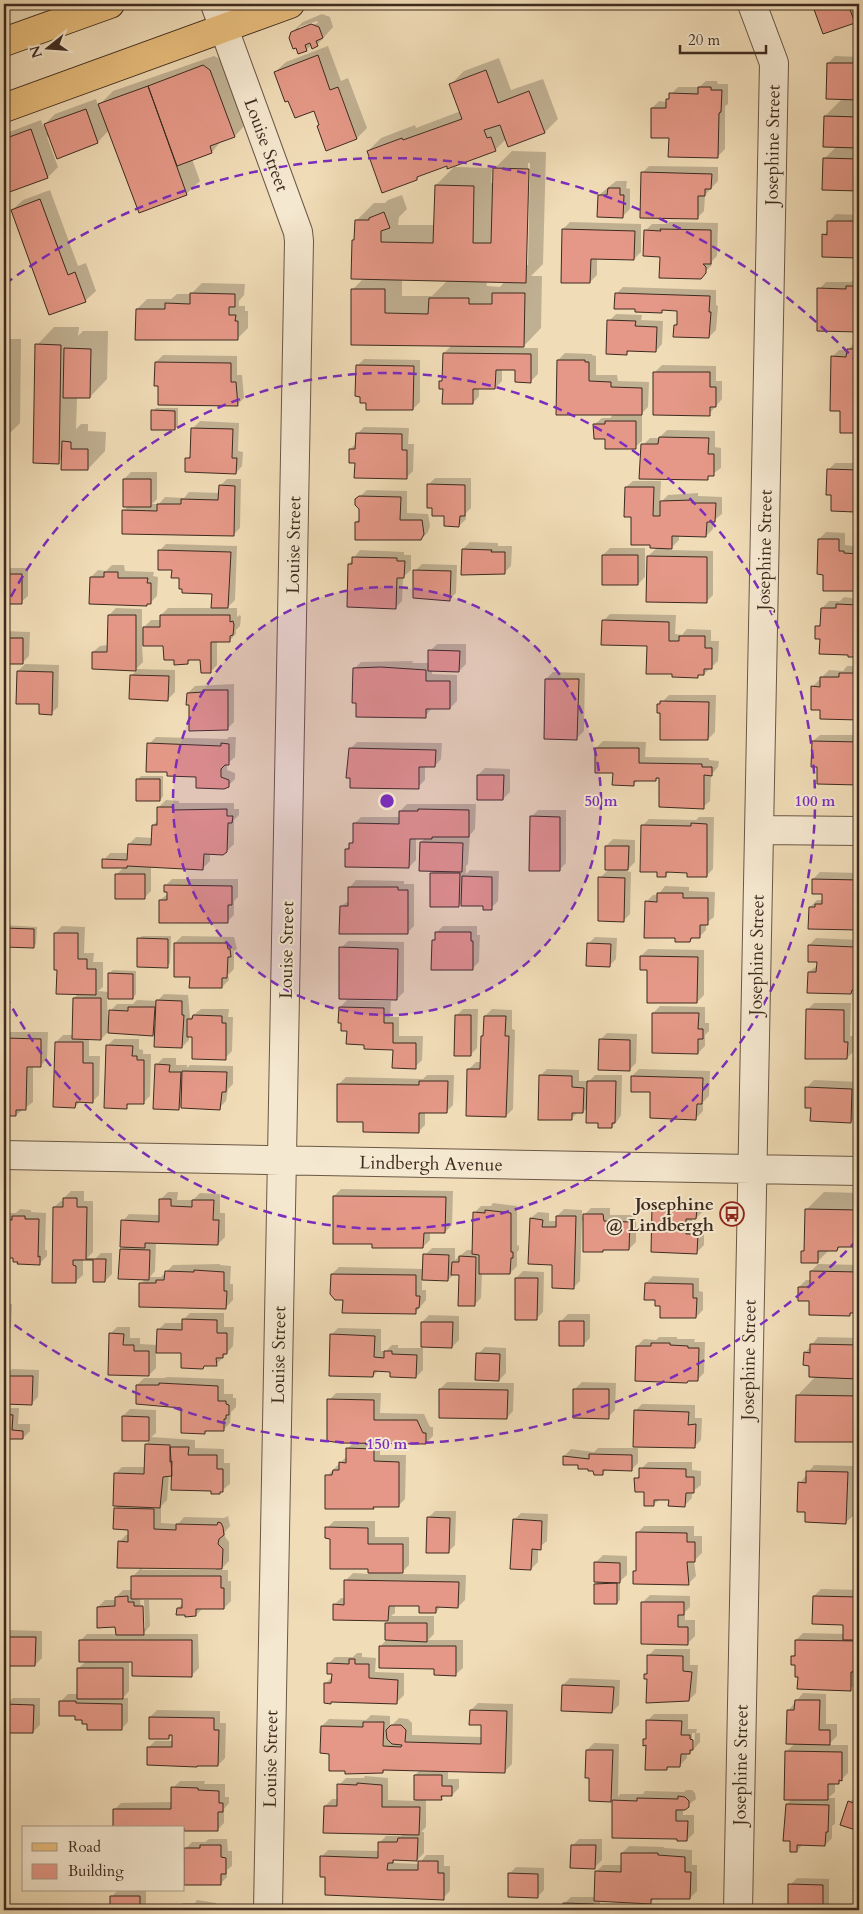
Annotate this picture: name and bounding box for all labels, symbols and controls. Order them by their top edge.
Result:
north arrow [22,22,72,72]
scale bar [680,22,767,54]
text: 20 m [688,30,720,50]
text: N [25,43,47,60]
street label: Josephine Street [759,84,787,209]
street label: Louise Street [238,95,295,196]
street label: Josephine Street [751,489,779,614]
street label: Louise Street [281,496,307,594]
text: 50 m [584,791,618,811]
text: 100 m [795,791,836,811]
centre of rings [378,792,396,810]
street label: Josephine Street [743,894,771,1019]
street label: Louise Street [274,901,300,999]
street label: Lindbergh Avenue [359,1150,503,1178]
place label: Josephine @ Lindbergh [605,1192,714,1238]
bus stop icon: Josephine @ Lindbergh [719,1201,745,1227]
street label: Josephine Street [735,1299,763,1424]
street label: Louise Street [266,1306,292,1404]
text: 150 m [367,1434,408,1454]
street label: Josephine Street [727,1704,755,1829]
street label: Louise Street [258,1710,284,1808]
legend [22,1826,185,1892]
text: Road [68,1837,101,1857]
text: Building [68,1861,124,1881]

